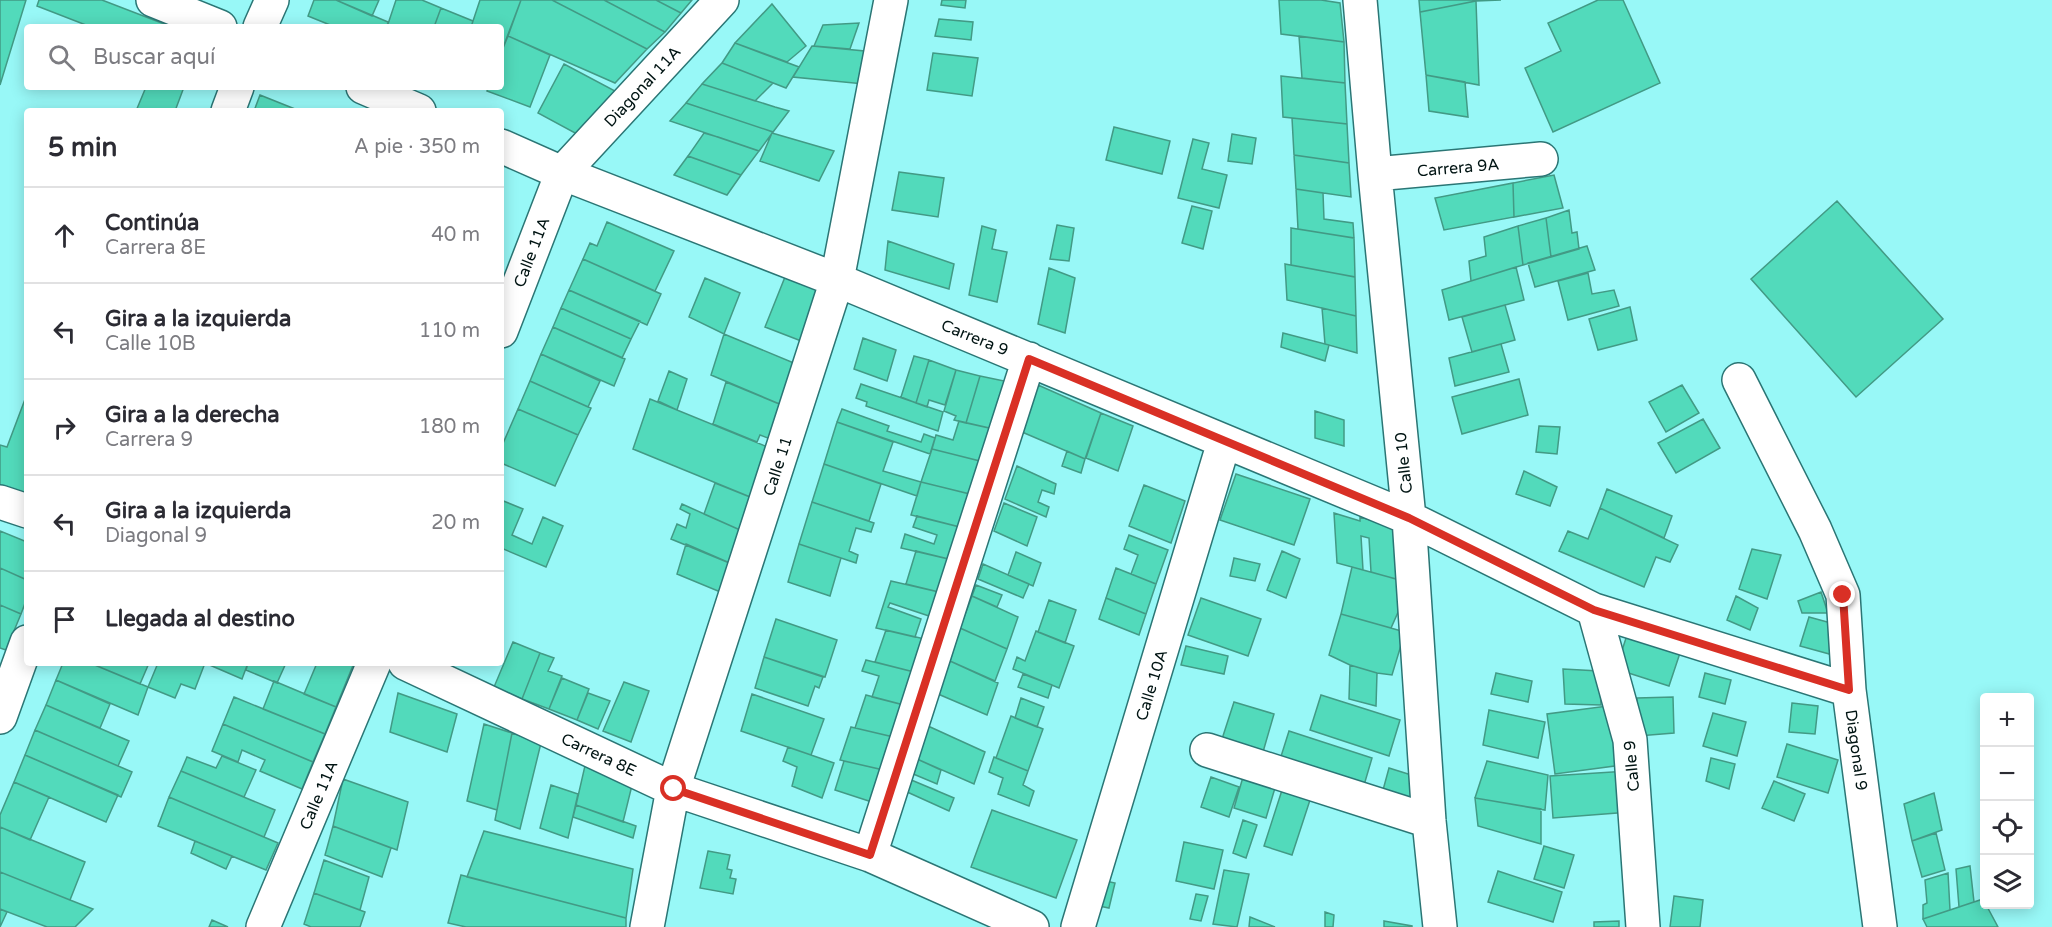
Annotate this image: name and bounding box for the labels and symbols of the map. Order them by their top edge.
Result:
street label: Diagonal 11A [600,42,685,131]
street label: Carrera 9A [1416,154,1500,182]
street label: Calle 11A [509,214,554,290]
street label: Carrera 9 [938,315,1011,360]
street label: Calle 10 [1391,431,1417,494]
street label: Calle 11 [759,434,797,499]
route end [1829,581,1855,607]
street label: Calle 10A [1132,647,1172,723]
street label: Diagonal 9 [1840,708,1872,792]
street label: Carrera 8E [558,729,639,781]
street label: Calle 9 [1620,739,1644,792]
street label: Calle 11A [295,758,342,833]
route start [660,775,686,801]

